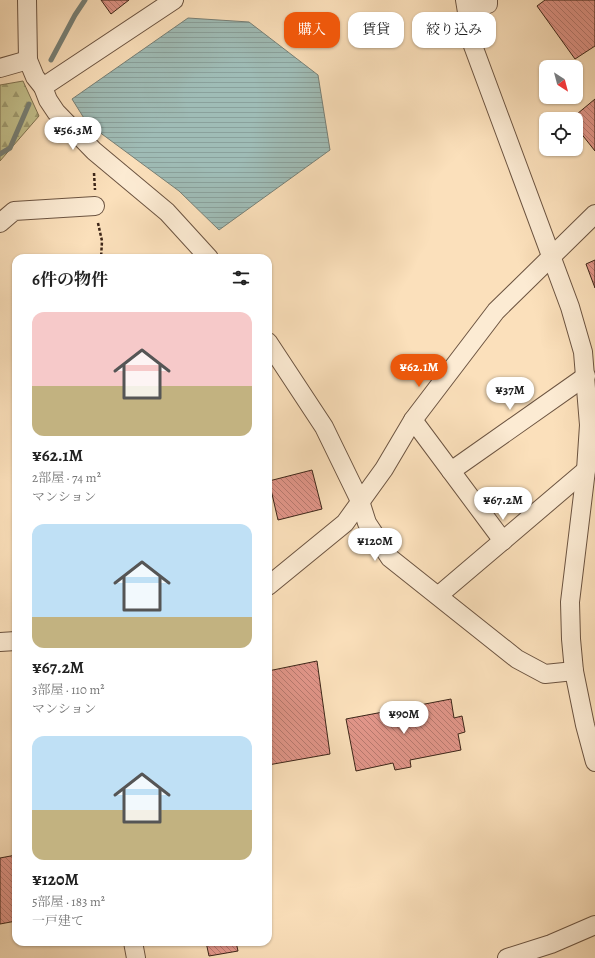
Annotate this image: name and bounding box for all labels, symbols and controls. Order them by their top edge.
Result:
chip: 購入 [284,12,340,48]
chip: 賃貸 [348,12,404,48]
chip: 絞り込み [412,12,496,48]
north arrow [539,60,583,104]
map controls [539,60,583,156]
button: locate [539,112,583,156]
pin: ¥56.3M [40,117,106,151]
text: ¥56.3M [53,121,93,138]
icon: filters [230,267,252,289]
text: 6件の物件 [32,268,108,291]
icon: home [106,338,178,410]
pin: ¥62.1M [386,354,452,388]
text: ¥62.1M [400,358,438,375]
pin: ¥37M [486,377,534,411]
text: ¥37M [495,381,525,398]
text: ¥62.1M [32,444,83,467]
text: 2部屋 · 74 m² [32,469,101,486]
pin: ¥67.2M [470,487,536,521]
text: マンション [32,488,96,505]
text: ¥67.2M [483,491,523,508]
pin: ¥120M [347,528,403,562]
text: ¥120M [357,532,393,549]
icon: home [106,550,178,622]
text: ¥67.2M [32,656,84,679]
text: 3部屋 · 110 m² [32,681,105,698]
text: マンション [32,700,96,717]
pin: ¥90M [380,701,428,735]
text: ¥90M [389,705,419,722]
icon: home [106,762,178,834]
text: ¥120M [32,868,79,891]
text: 5部屋 · 183 m² [32,893,105,910]
text: 一戸建て [32,912,84,929]

